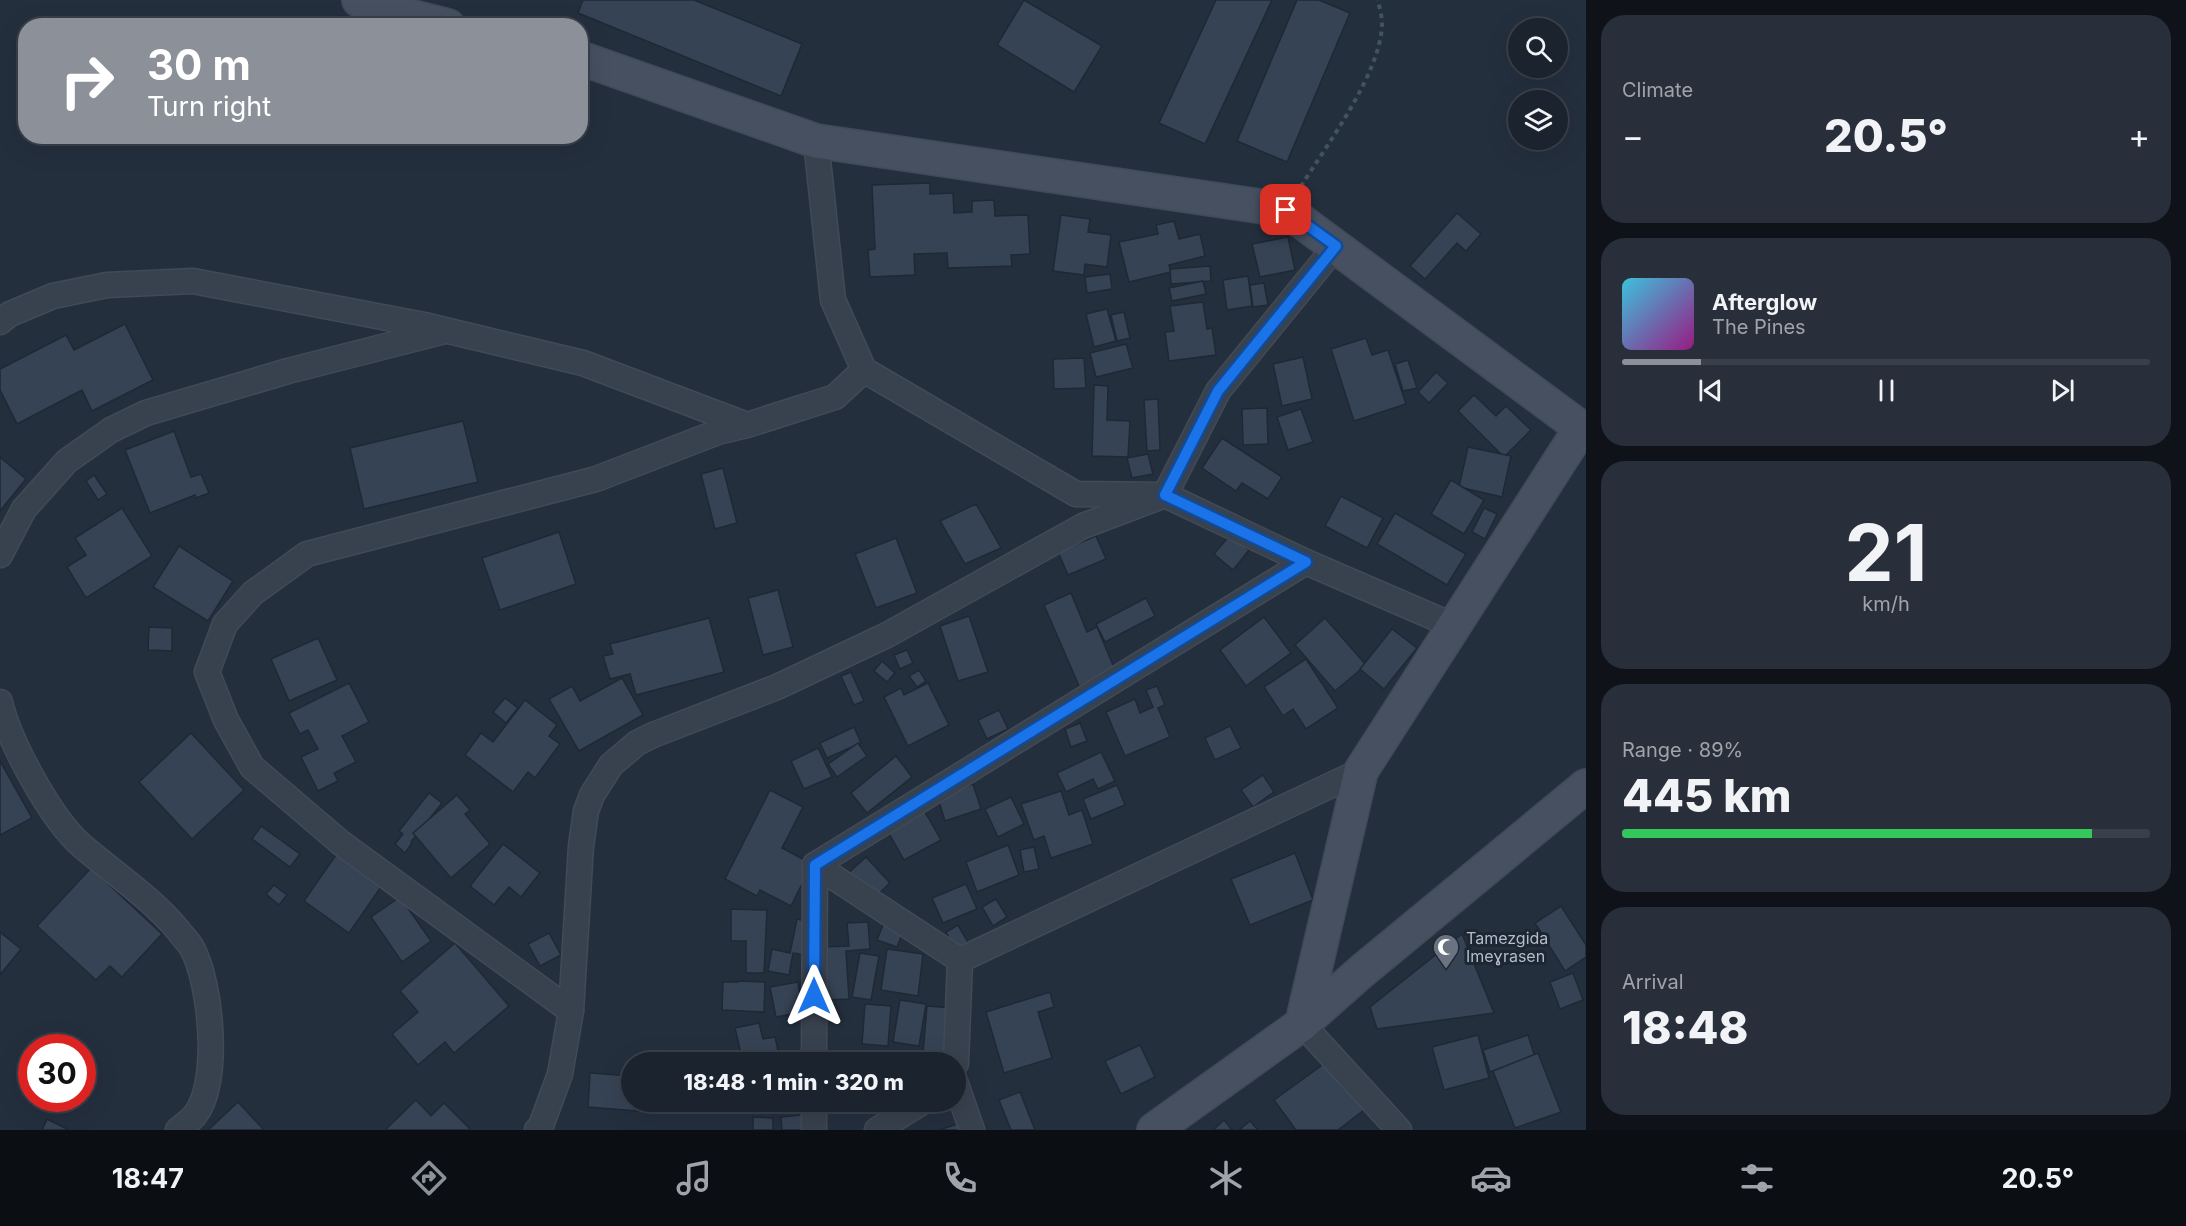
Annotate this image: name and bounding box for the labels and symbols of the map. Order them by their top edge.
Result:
pin [1260,184,1311,235]
place label: Tamezgida Imeɣrasen [1466,928,1548,966]
mosque icon: Tamezgida Imeɣrasen [1431,932,1461,970]
position arrow [782,964,846,1028]
speed limit sign: 30 [18,1034,96,1112]

